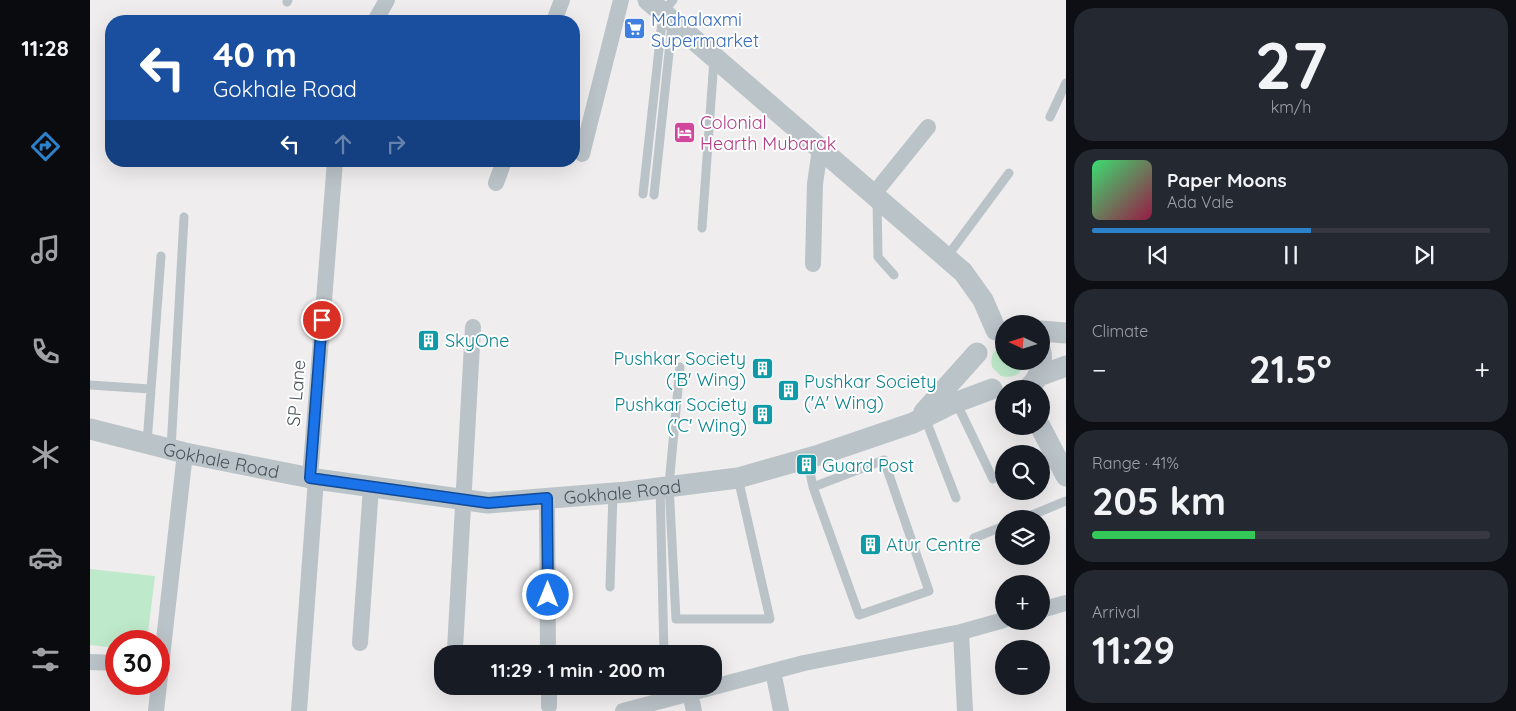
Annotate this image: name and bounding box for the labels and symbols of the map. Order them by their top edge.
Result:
place label: Mahalaxmi Supermarket [651,8,759,52]
supermarket icon: Mahalaxmi Supermarket [623,17,647,41]
place label: Colonial Hearth Mubarak [700,111,836,155]
hotel icon: Colonial Hearth Mubarak [672,120,696,144]
pin [301,299,343,341]
north arrow [995,315,1050,370]
building icon: SkyOne [417,328,441,352]
place label: SkyOne [445,329,509,352]
place label: Pushkar Society ('B' Wing) [613,347,746,391]
building icon: Pushkar Society ('B' Wing) [750,356,774,380]
street label: SP Lane [282,359,310,427]
place label: Pushkar Society ('A' Wing) [804,370,937,414]
building icon: Pushkar Society ('A' Wing) [776,379,800,403]
place label: Pushkar Society ('C' Wing) [614,393,747,437]
building icon: Pushkar Society ('C' Wing) [751,402,775,426]
street label: Gokhale Road [161,436,281,483]
building icon: Guard Post [794,453,818,477]
place label: Guard Post [822,454,914,477]
street label: Gokhale Road [563,474,682,508]
building icon: Atur Centre [858,532,882,556]
place label: Atur Centre [886,533,981,556]
position arrow [521,568,573,620]
speed limit sign: 30 [105,630,170,695]

